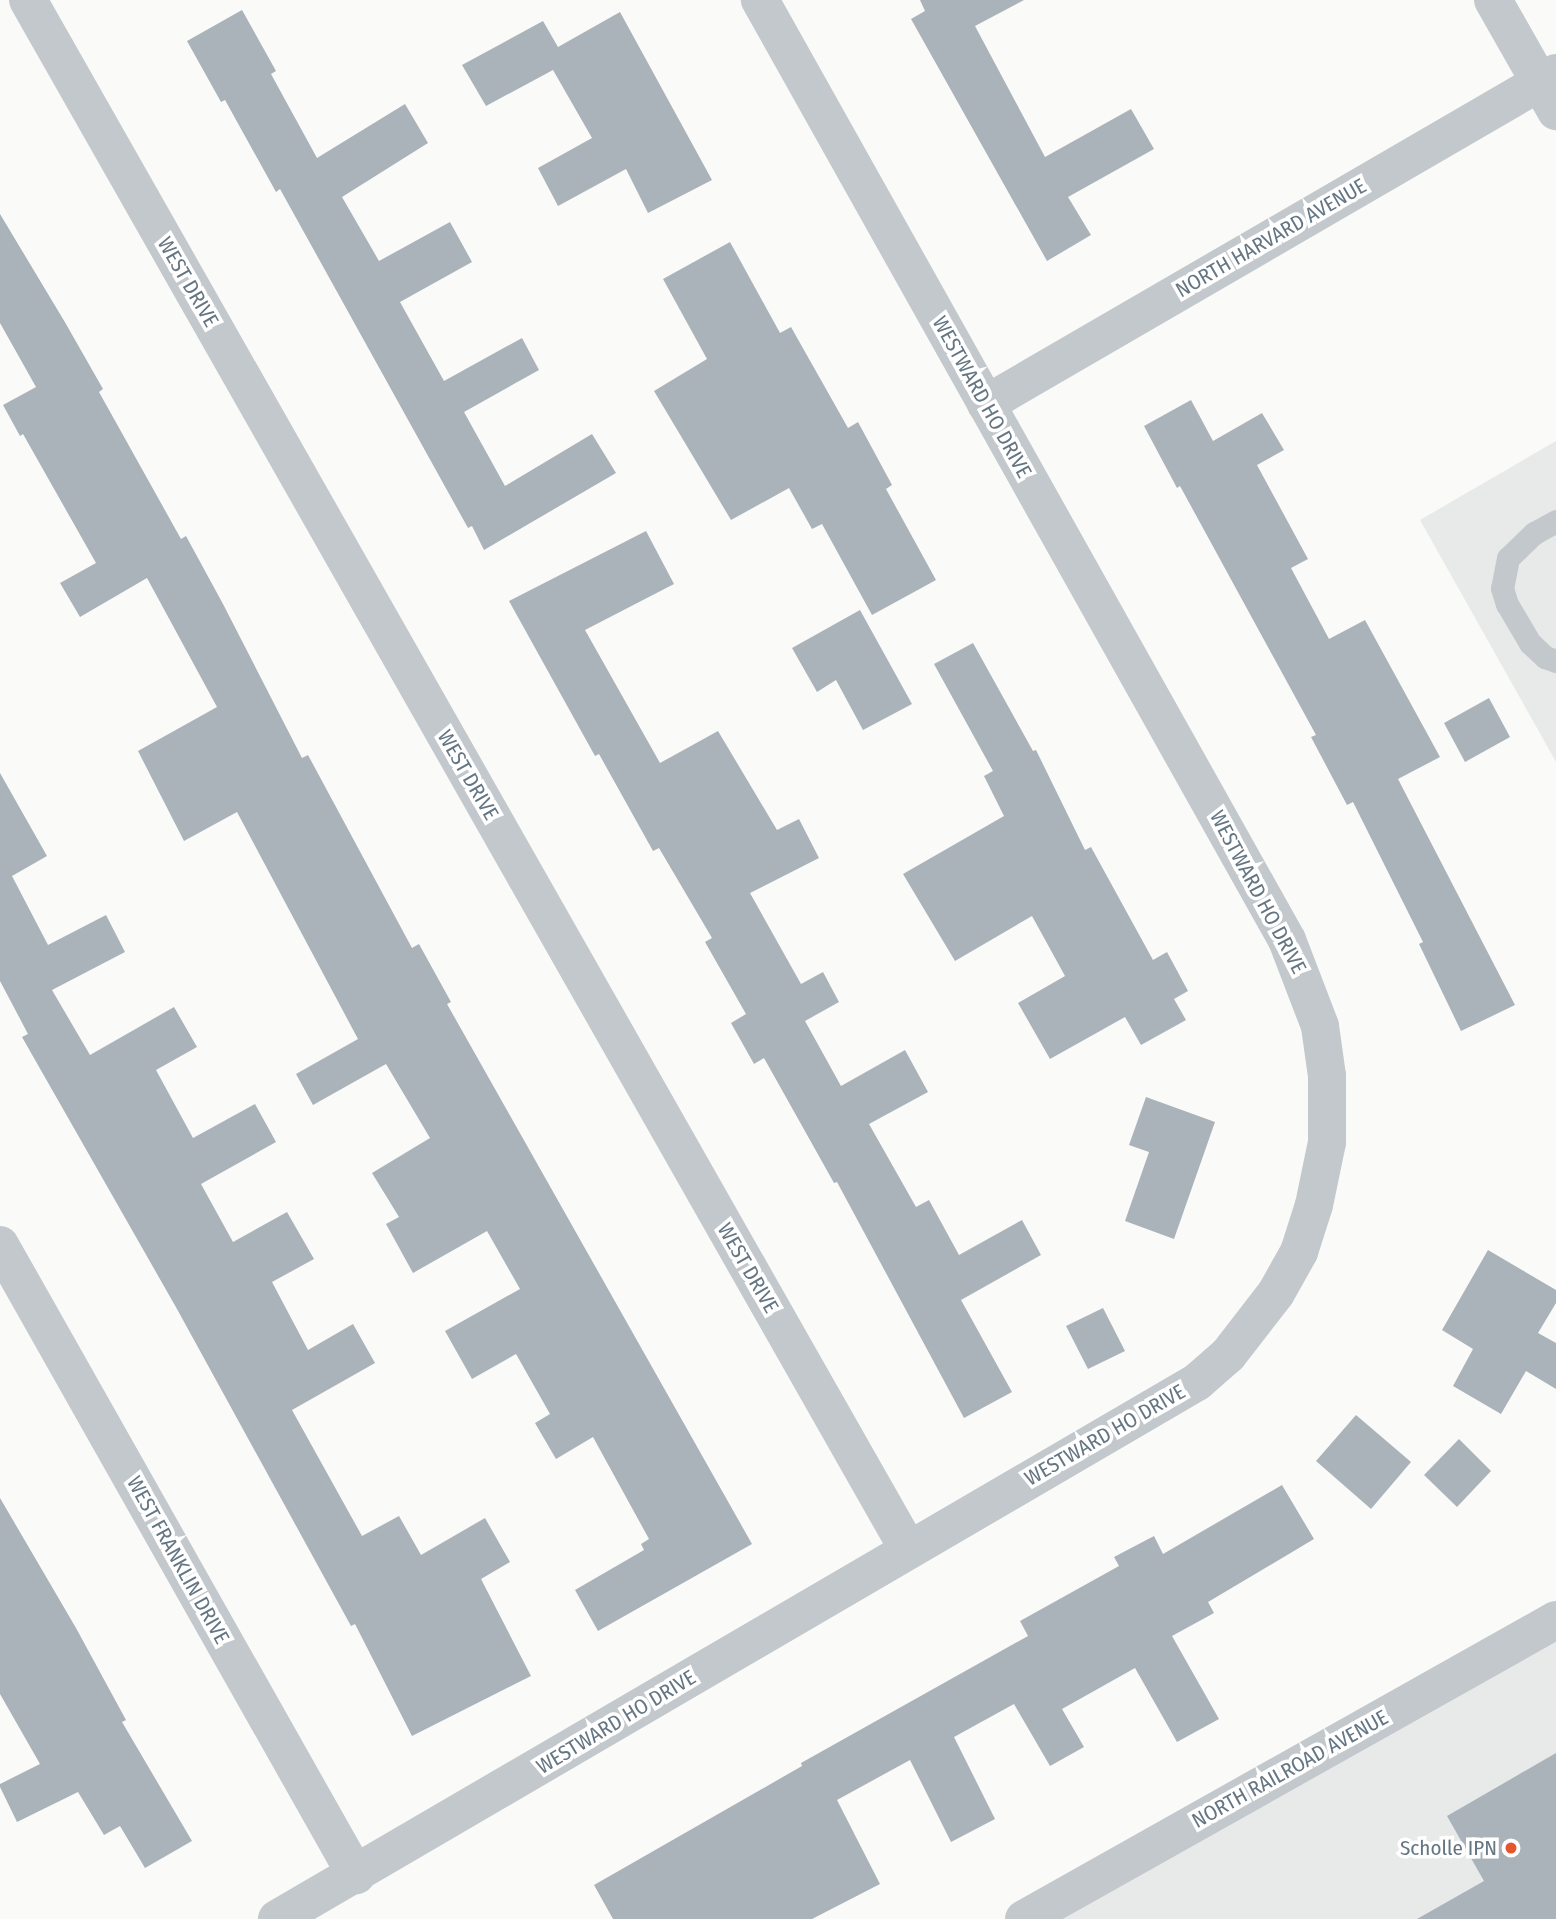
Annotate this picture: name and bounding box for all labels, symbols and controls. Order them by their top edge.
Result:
street label: NORTH HARVARD AVENUE [1171,173,1371,303]
street label: WEST DRIVE [152,233,224,331]
street label: WESTWARD HO DRIVE [927,312,1037,482]
street label: WEST DRIVE [432,726,504,824]
street label: WESTWARD HO DRIVE [1204,806,1312,978]
street label: WEST DRIVE [712,1219,784,1317]
street label: WESTWARD HO DRIVE [1020,1379,1190,1491]
street label: WEST FRANKLIN DRIVE [121,1472,235,1648]
street label: WESTWARD HO DRIVE [532,1665,700,1779]
street label: NORTH RAILROAD AVENUE [1188,1705,1392,1833]
place label: Scholle IPN [1400,1835,1497,1861]
marker: Scholle IPN [1503,1840,1519,1856]

